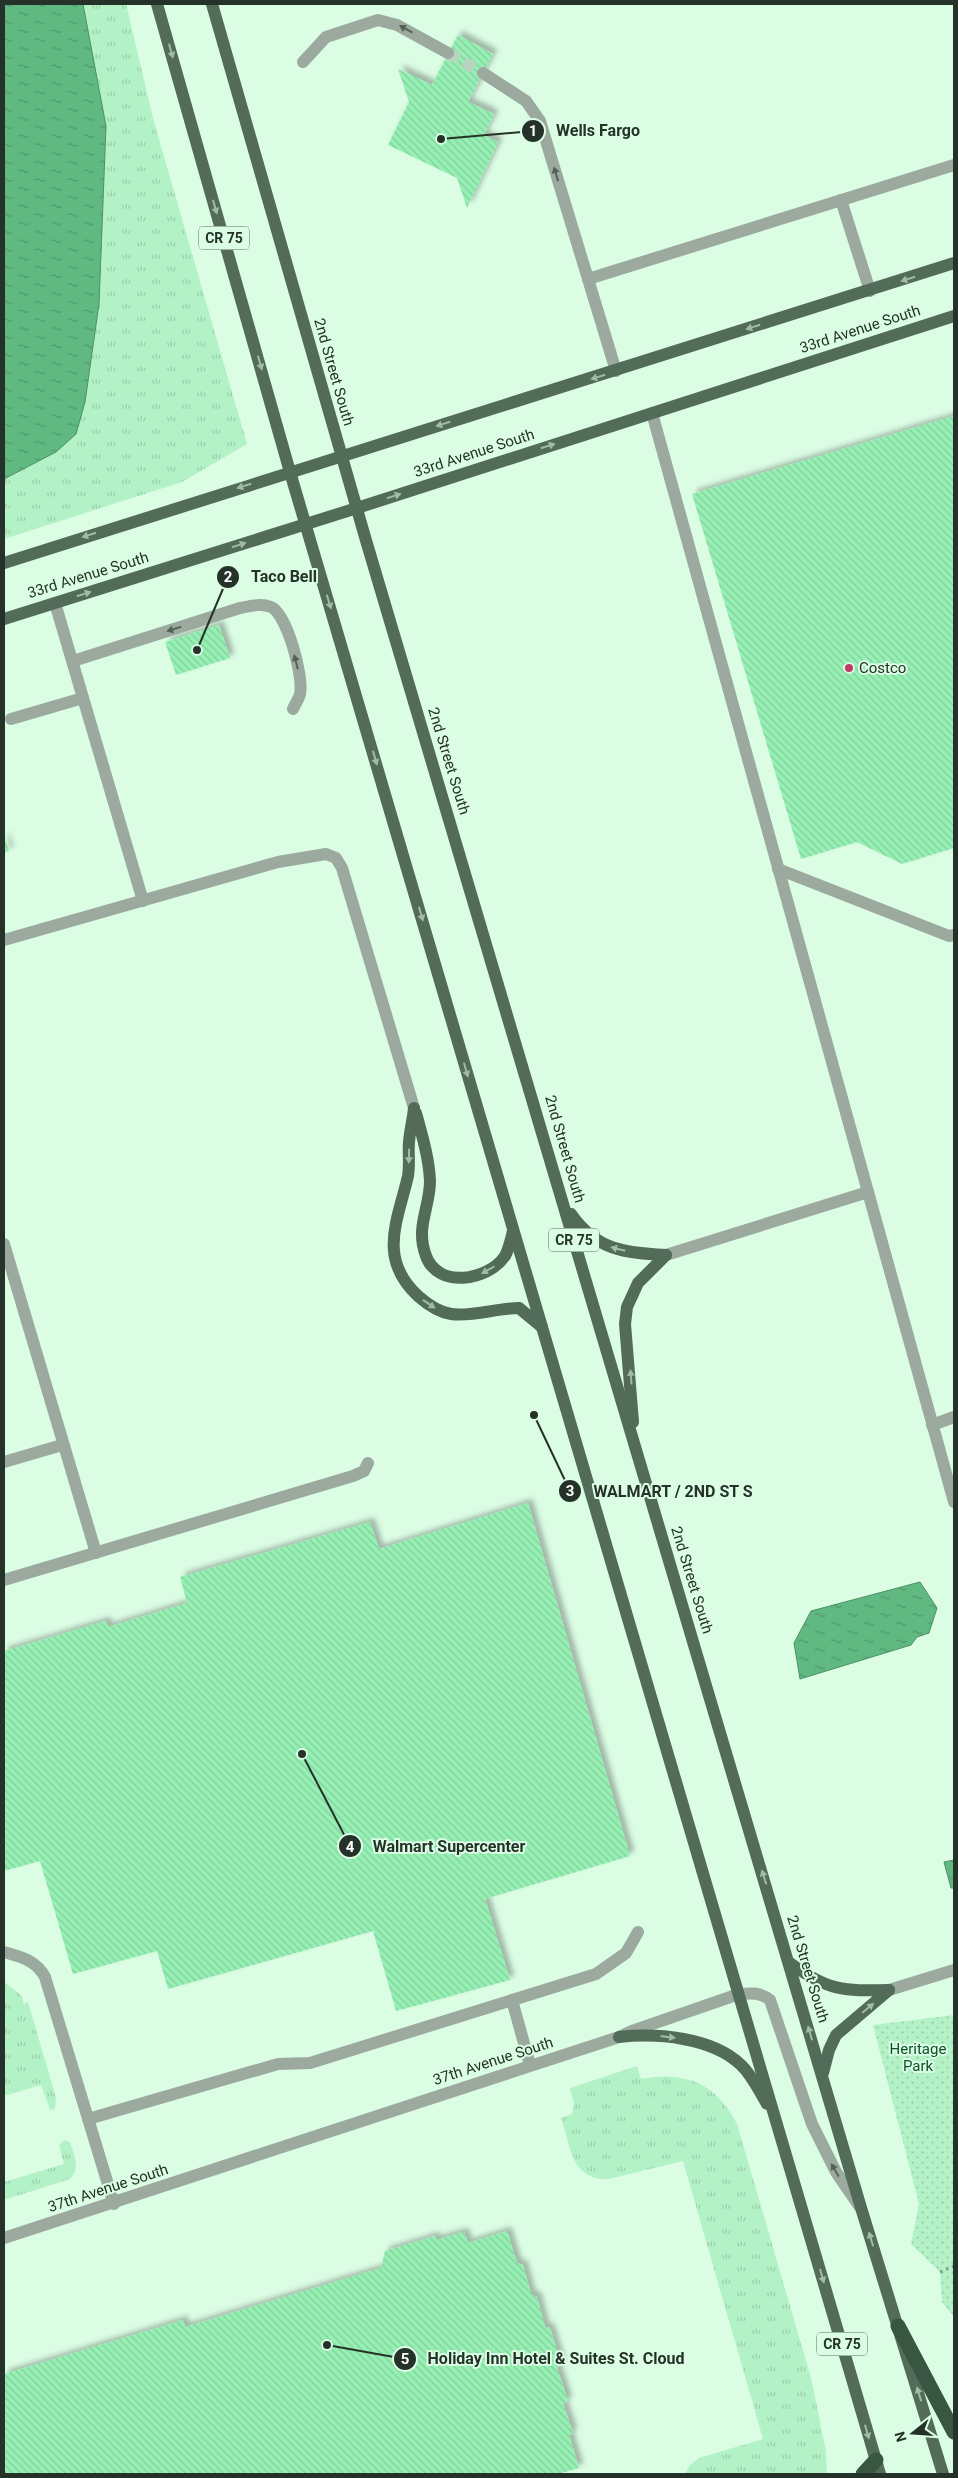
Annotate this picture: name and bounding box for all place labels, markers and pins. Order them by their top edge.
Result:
callout: Wells Fargo [521,115,650,146]
callout: Taco Bell [216,561,327,592]
place label: Costco [859,659,906,677]
marker: Costco [843,662,855,674]
callout: WALMART / 2ND ST S [558,1476,763,1507]
callout: Walmart Supercenter [338,1831,535,1862]
callout: Holiday Inn Hotel & Suites St. Cloud [392,2343,694,2374]

